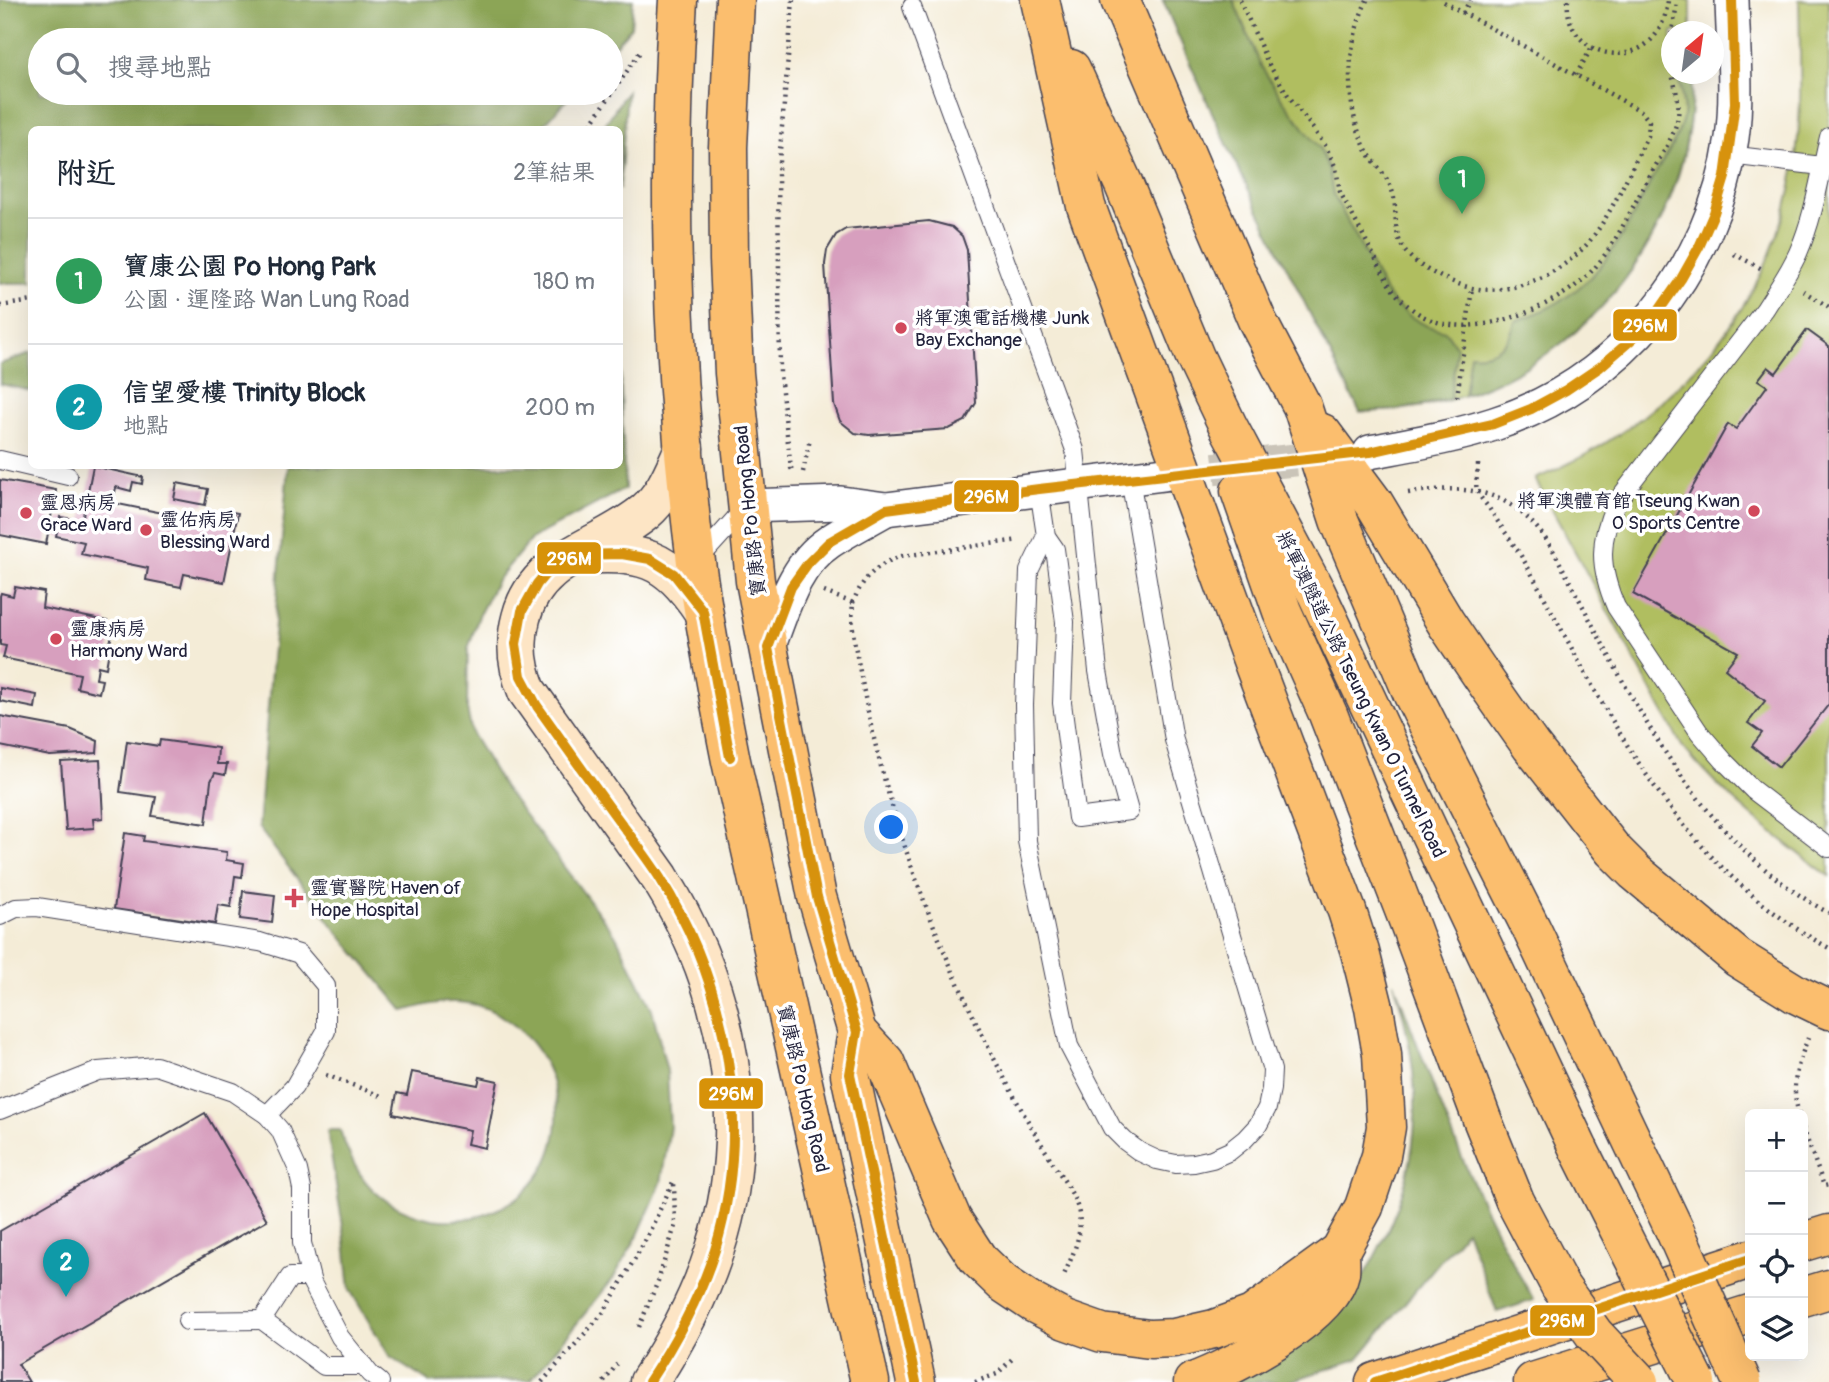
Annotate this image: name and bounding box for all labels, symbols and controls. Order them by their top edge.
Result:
north arrow [1661,21,1724,84]
search box [28,28,623,105]
icon: search [52,48,90,86]
text: 搜尋地點 [108,52,212,84]
text: 附近 [56,155,116,192]
pin: 1 [1439,156,1485,214]
text: 2筆結果 [513,158,595,187]
text: 寶康公園 Po Hong Park [123,251,376,283]
text: 1 [75,267,84,296]
text: 180 m [533,267,595,296]
text: 公園 · 運隆路 Wan Lung Road [123,285,410,314]
place label: 將軍澳電話機樓 Junk Bay Exchange [915,306,1090,352]
line badge: 296M [1612,308,1678,342]
text: 296M [1622,314,1668,338]
marker: 將軍澳電話機樓 Junk Bay Exchange [893,320,909,336]
text: 信望愛樓 Trinity Block [123,377,365,409]
text: 2 [73,393,85,422]
text: 200 m [525,393,595,422]
text: 地點 [123,411,169,440]
street label: 寶康路 Po Hong Road [729,424,771,598]
line badge: 296M [953,479,1020,513]
text: 296M [963,485,1009,509]
place label: 將軍澳體育館 Tseung Kwan O Sports Centre [1517,489,1741,535]
place label: 靈恩病房 Grace Ward [40,491,132,537]
marker: 將軍澳體育館 Tseung Kwan O Sports Centre [1746,503,1762,519]
marker: 靈恩病房 Grace Ward [18,505,34,521]
place label: 靈佑病房 Blessing Ward [160,508,270,554]
marker: 靈佑病房 Blessing Ward [138,522,154,538]
street label: 將軍澳隧道公路 Tseung Kwan O Tunnel Road [1271,527,1451,862]
line badge: 296M [536,541,602,575]
text: 296M [546,547,592,571]
place label: 靈康病房 Harmony Ward [70,617,188,663]
marker: 靈康病房 Harmony Ward [48,631,64,647]
your location [874,810,908,844]
place label: 靈實醫院 Haven of Hope Hospital [310,876,462,922]
marker: 靈實醫院 Haven of Hope Hospital [284,888,304,908]
street label: 寶康路 Po Hong Road [772,1002,834,1175]
line badge: 296M [698,1077,764,1110]
text: 296M [708,1082,754,1106]
map controls [1745,1109,1808,1361]
button: + [1745,1109,1808,1172]
button: − [1745,1172,1808,1235]
button: locate [1745,1235,1808,1298]
pin: 2 [43,1239,89,1297]
button: layers [1745,1298,1808,1361]
line badge: 296M [1529,1304,1596,1337]
text: 296M [1539,1309,1585,1333]

